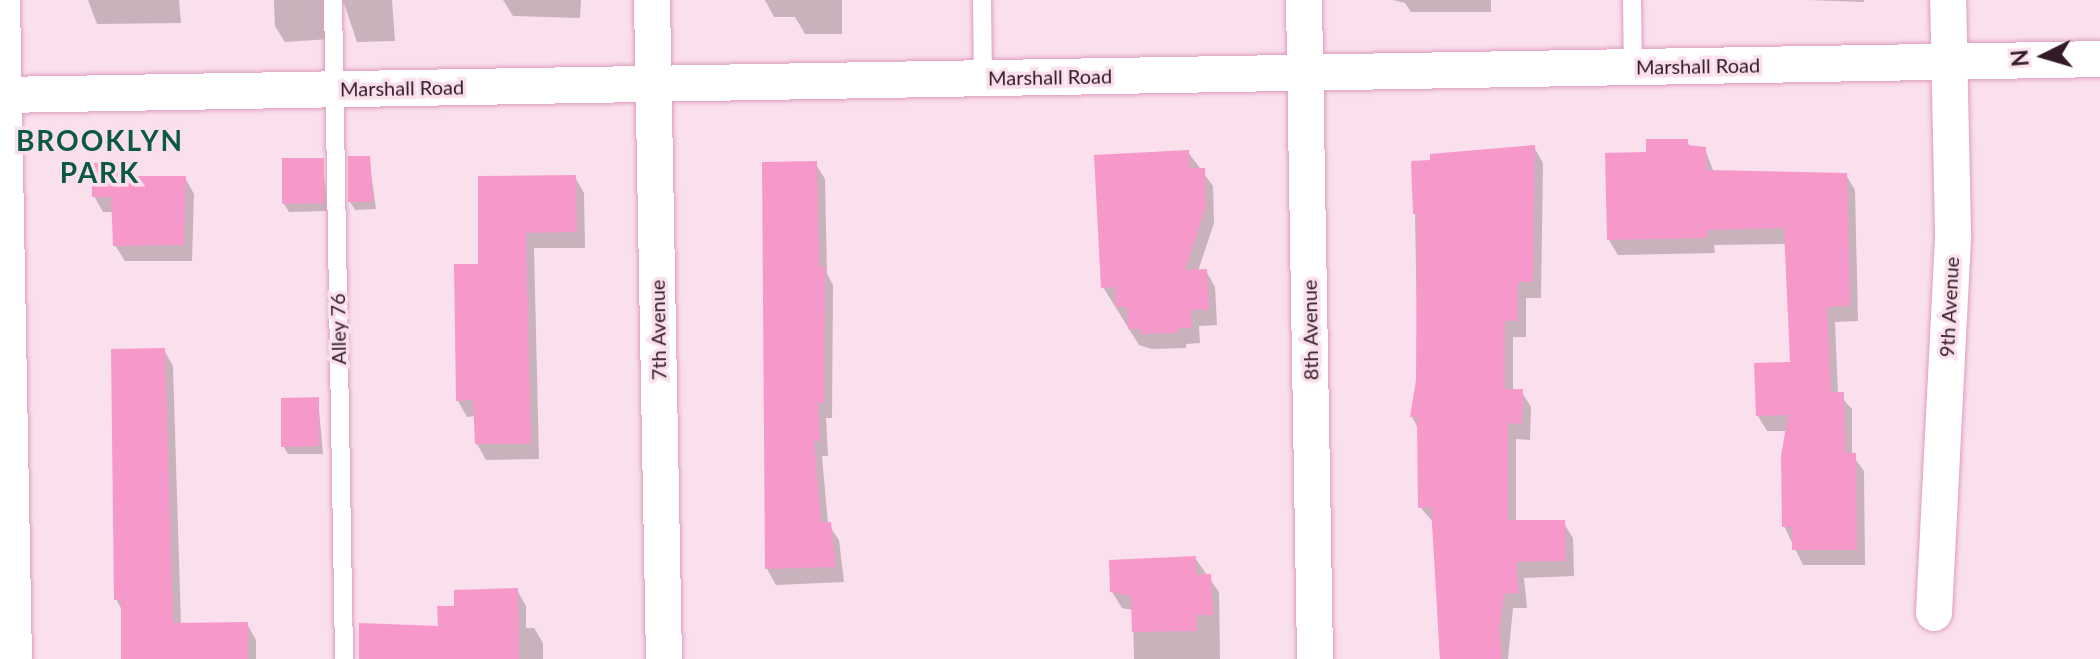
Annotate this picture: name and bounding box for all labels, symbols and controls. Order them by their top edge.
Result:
north arrow [2004,16,2084,96]
text: N [2005,49,2034,68]
street label: Marshall Road [1636,53,1760,79]
street label: Marshall Road [988,64,1112,90]
street label: Marshall Road [340,75,464,101]
district label: BROOKLYN PARK [16,123,184,189]
street label: 9th Avenue [1934,256,1964,358]
street label: 7th Avenue [645,279,671,381]
street label: 8th Avenue [1297,279,1323,381]
street label: Alley 76 [325,293,351,365]

